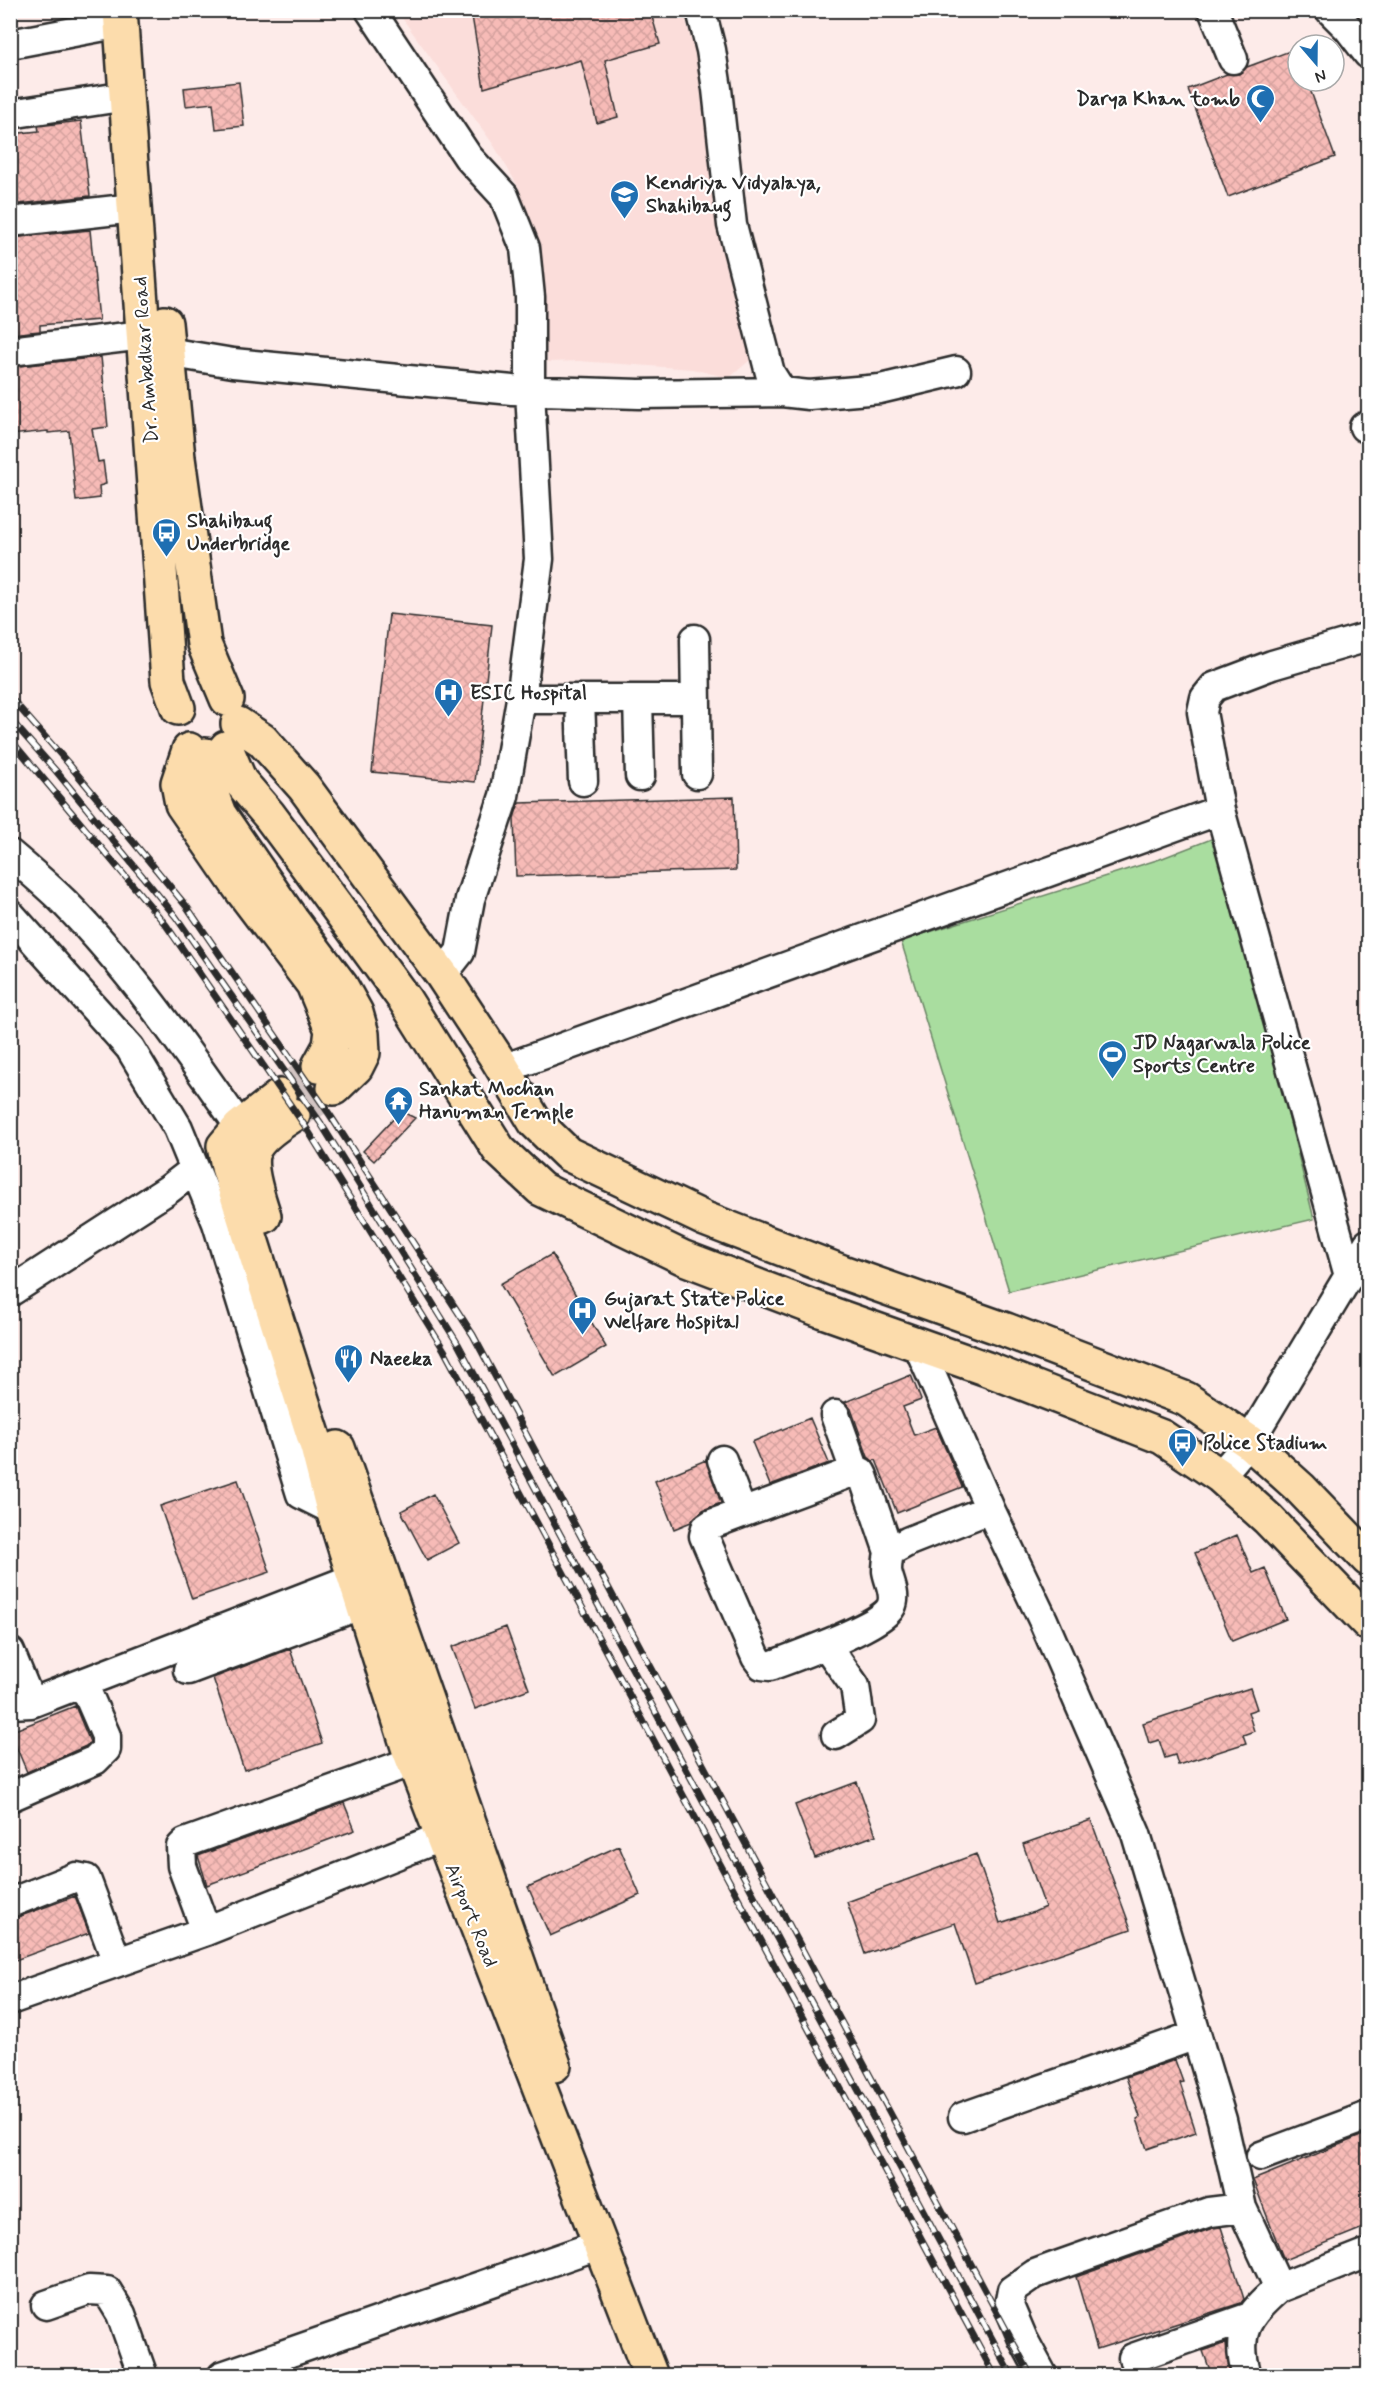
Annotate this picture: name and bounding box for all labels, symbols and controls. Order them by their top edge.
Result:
north arrow [1286,33,1346,93]
text: N [1312,64,1329,87]
mosque icon: Darya Khan tomb [1245,82,1277,124]
place label: Darya Khan tomb [1076,86,1240,113]
place label: Kendriya Vidyalaya, Shahibaug [646,170,821,222]
school or university icon: Kendriya Vidyalaya, Shahibaug [609,178,641,220]
street label: Dr. Ambedkar Road [127,276,166,444]
place label: Shahibaug Underbridge [187,508,290,558]
bus stop icon: Shahibaug Underbridge [150,516,182,558]
hospital icon: ESIC Hospital [433,676,465,718]
place label: ESIC Hospital [470,680,587,707]
place label: JD Nagarwala Police Sports Centre [1133,1030,1311,1080]
sports icon: JD Nagarwala Police Sports Centre [1096,1038,1128,1080]
place label: Sankat Mochan Hanuman Temple [419,1076,574,1126]
temple icon: Sankat Mochan Hanuman Temple [382,1084,414,1126]
place label: Gujarat State Police Welfare Hospital [603,1286,784,1336]
hospital icon: Gujarat State Police Welfare Hospital [567,1294,599,1336]
restaurant icon: Naeeka [333,1342,365,1384]
place label: Naeeka [370,1346,433,1373]
bus stop icon: Police Stadium [1166,1426,1198,1468]
place label: Police Stadium [1203,1430,1327,1457]
street label: Airport Road [438,1860,504,1971]

